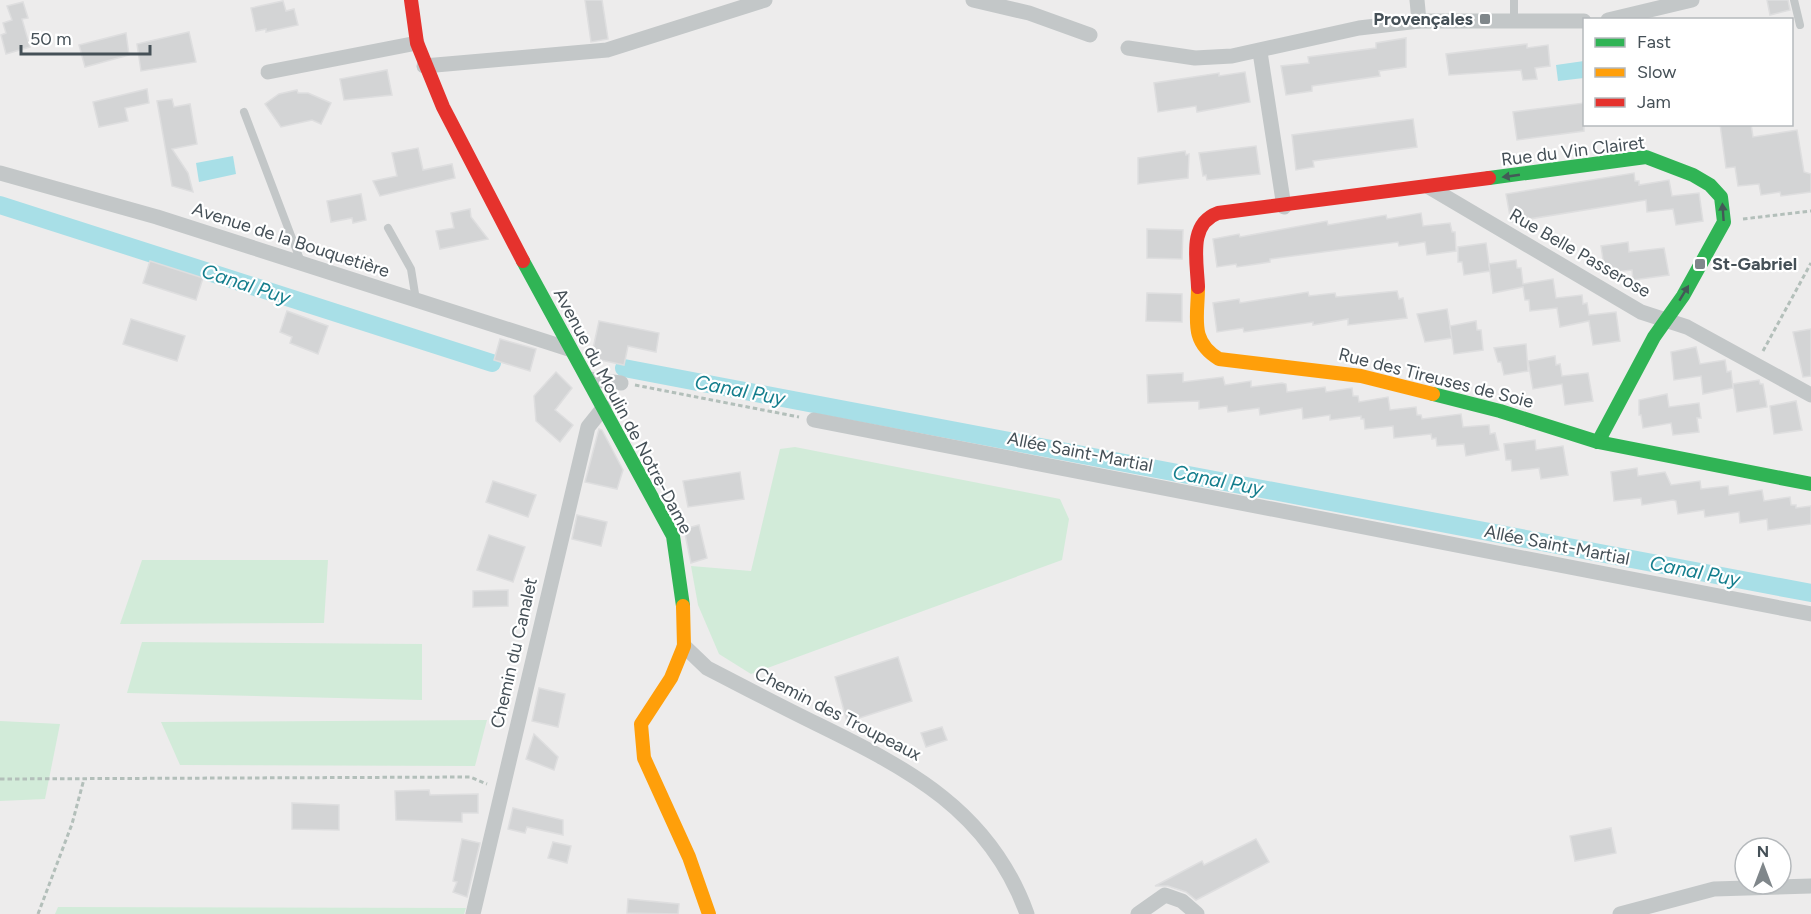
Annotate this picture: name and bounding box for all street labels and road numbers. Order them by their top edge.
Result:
street label: Rue du Vin Clairet [1500,131,1646,171]
street label: Avenue de la Bouquetière [190,198,393,282]
street label: Rue Belle Passerose [1505,204,1655,302]
street label: Avenue du Moulin de Notre-Dame [549,285,697,538]
street label: Rue des Tireuses de Soie [1336,343,1536,413]
street label: Allée Saint-Martial [1005,427,1155,477]
street label: Allée Saint-Martial [1482,520,1632,570]
street label: Chemin du Canalet [486,575,542,730]
street label: Chemin des Troupeaux [751,662,925,766]

